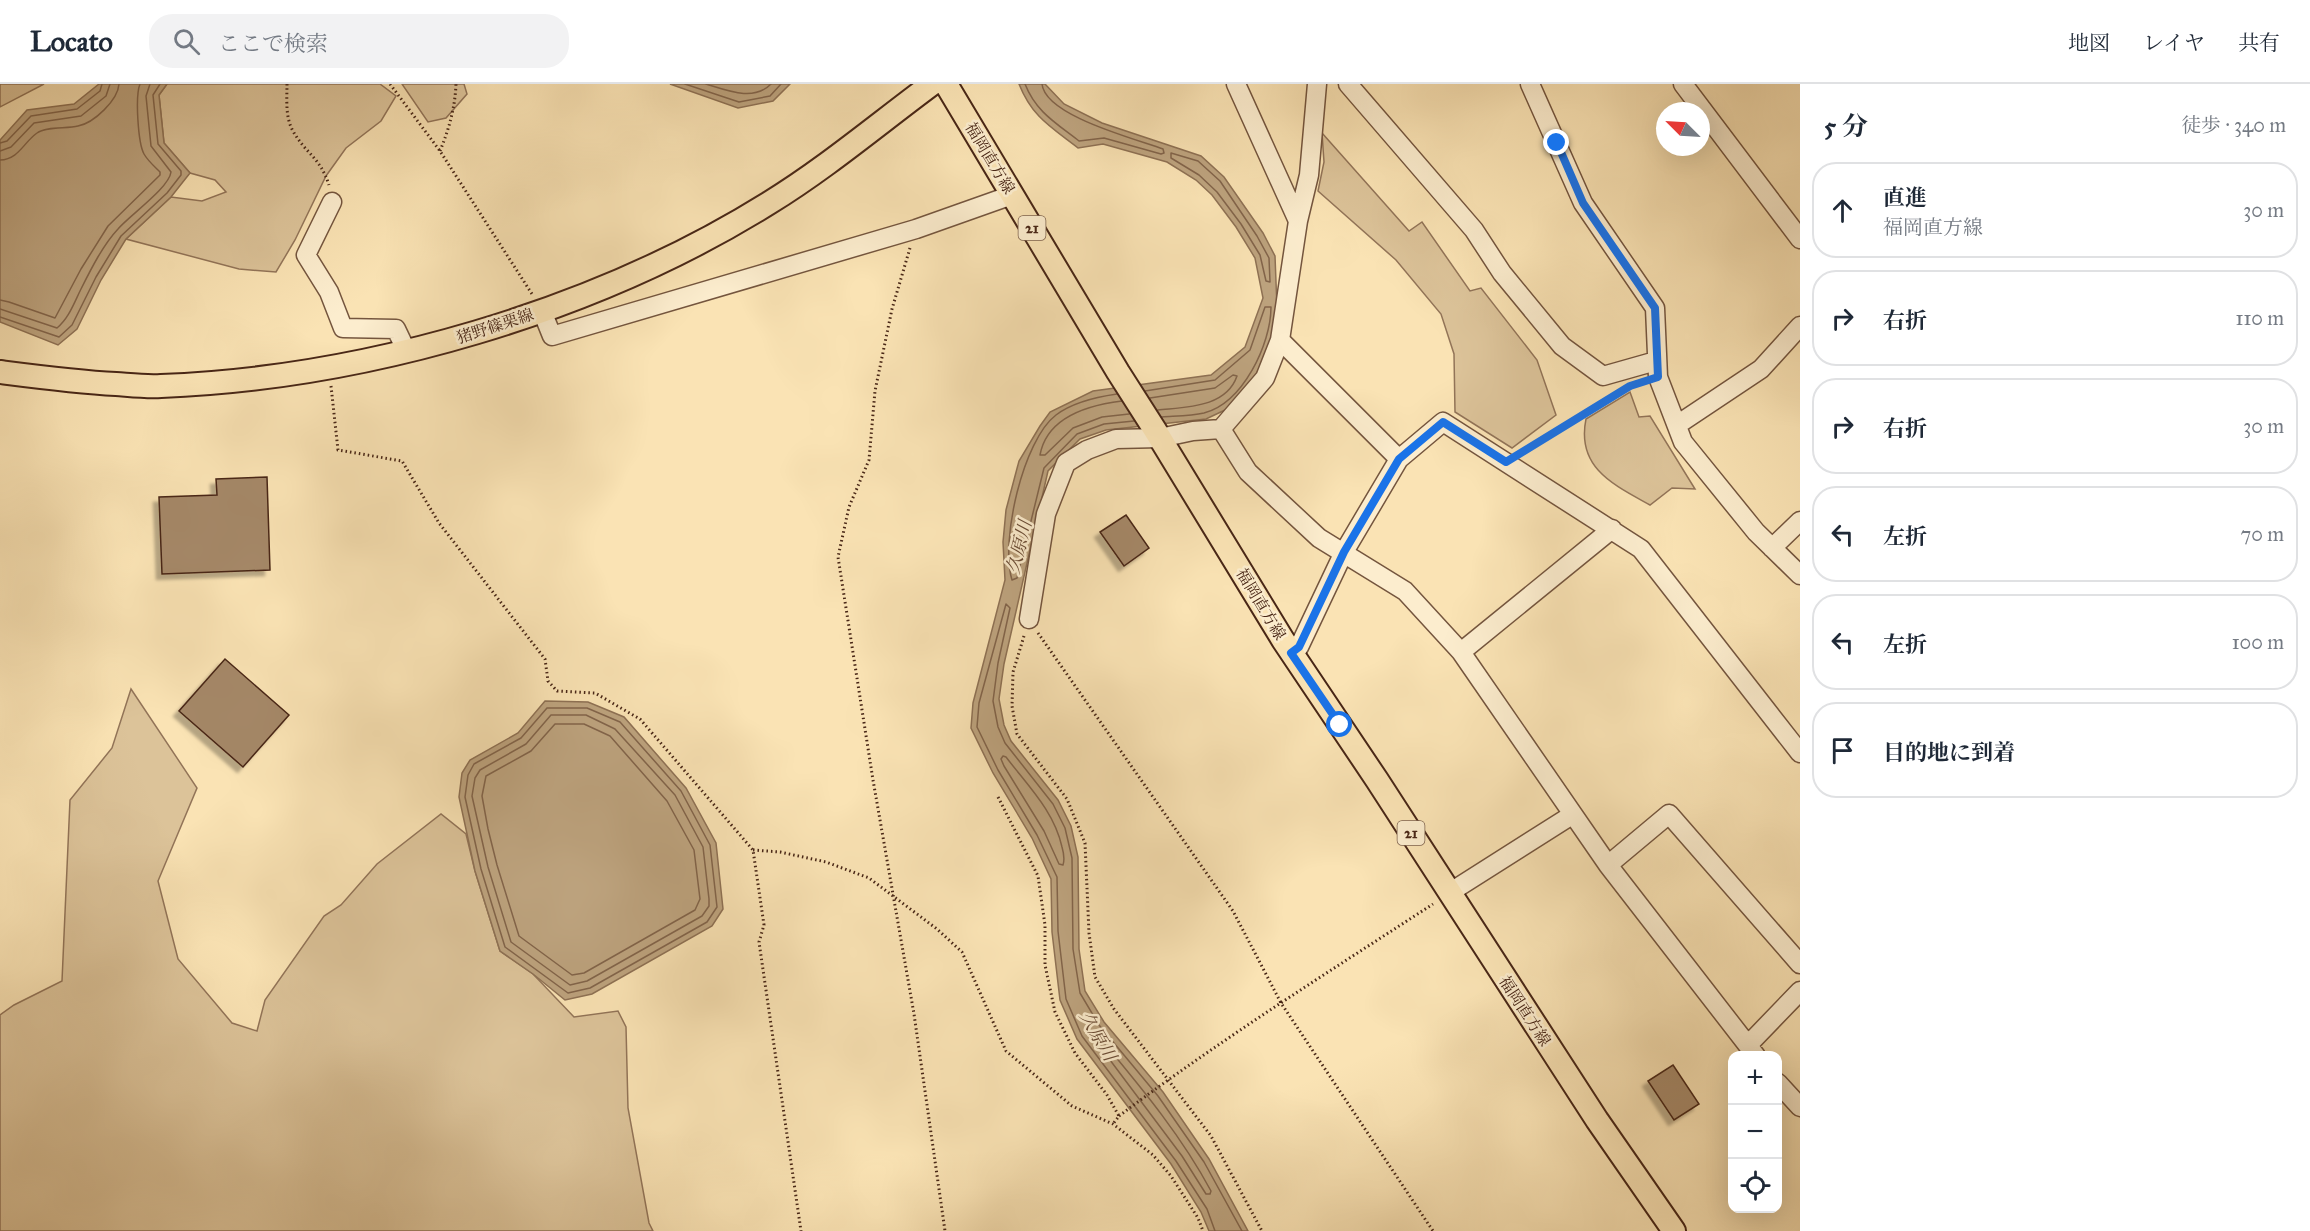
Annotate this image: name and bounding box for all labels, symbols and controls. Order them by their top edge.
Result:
search box [149,14,569,68]
text: Locato [30,24,113,59]
icon: search [170,25,203,58]
text: ここで検索 [218,30,328,57]
text: 地図 [2068,30,2110,56]
text: レイヤ [2143,30,2205,56]
text: 共有 [2238,30,2280,56]
north arrow [1656,102,1710,156]
text: 5 分 [1824,110,1868,142]
text: 徒歩 · 340 m [2181,113,2286,137]
street label: 福岡直方線 [961,119,1019,197]
route end [1543,129,1569,155]
text: 直進 [1883,184,1927,211]
icon: ahead [1826,194,1859,227]
text: 30 m [2243,198,2284,222]
text: 福岡直方線 [1883,215,1983,239]
road number: 21 [1018,216,1046,240]
icon: right [1826,302,1859,335]
street label: 猪野篠栗線 [454,305,536,347]
text: 110 m [2236,306,2284,330]
text: 右折 [1883,307,1927,334]
icon: right [1826,410,1859,443]
text: 30 m [2243,414,2284,438]
text: 右折 [1883,415,1927,442]
water label: 久原川 [1002,516,1037,576]
icon: left [1826,518,1859,551]
text: 70 m [2241,522,2284,546]
text: 左折 [1883,523,1927,550]
street label: 福岡直方線 [1232,565,1290,643]
icon: left [1826,626,1859,659]
text: 100 m [2232,630,2284,654]
text: 左折 [1883,631,1927,658]
route start [1326,711,1352,737]
icon: arrive [1826,734,1859,767]
text: 目的地に到着 [1883,739,2015,766]
road number: 21 [1398,821,1424,845]
street label: 福岡直方線 [1495,972,1555,1050]
water label: 久原川 [1075,1007,1122,1067]
map controls [1728,1051,1782,1213]
button: + [1728,1051,1782,1105]
button: − [1728,1105,1782,1159]
button: locate [1728,1159,1782,1213]

